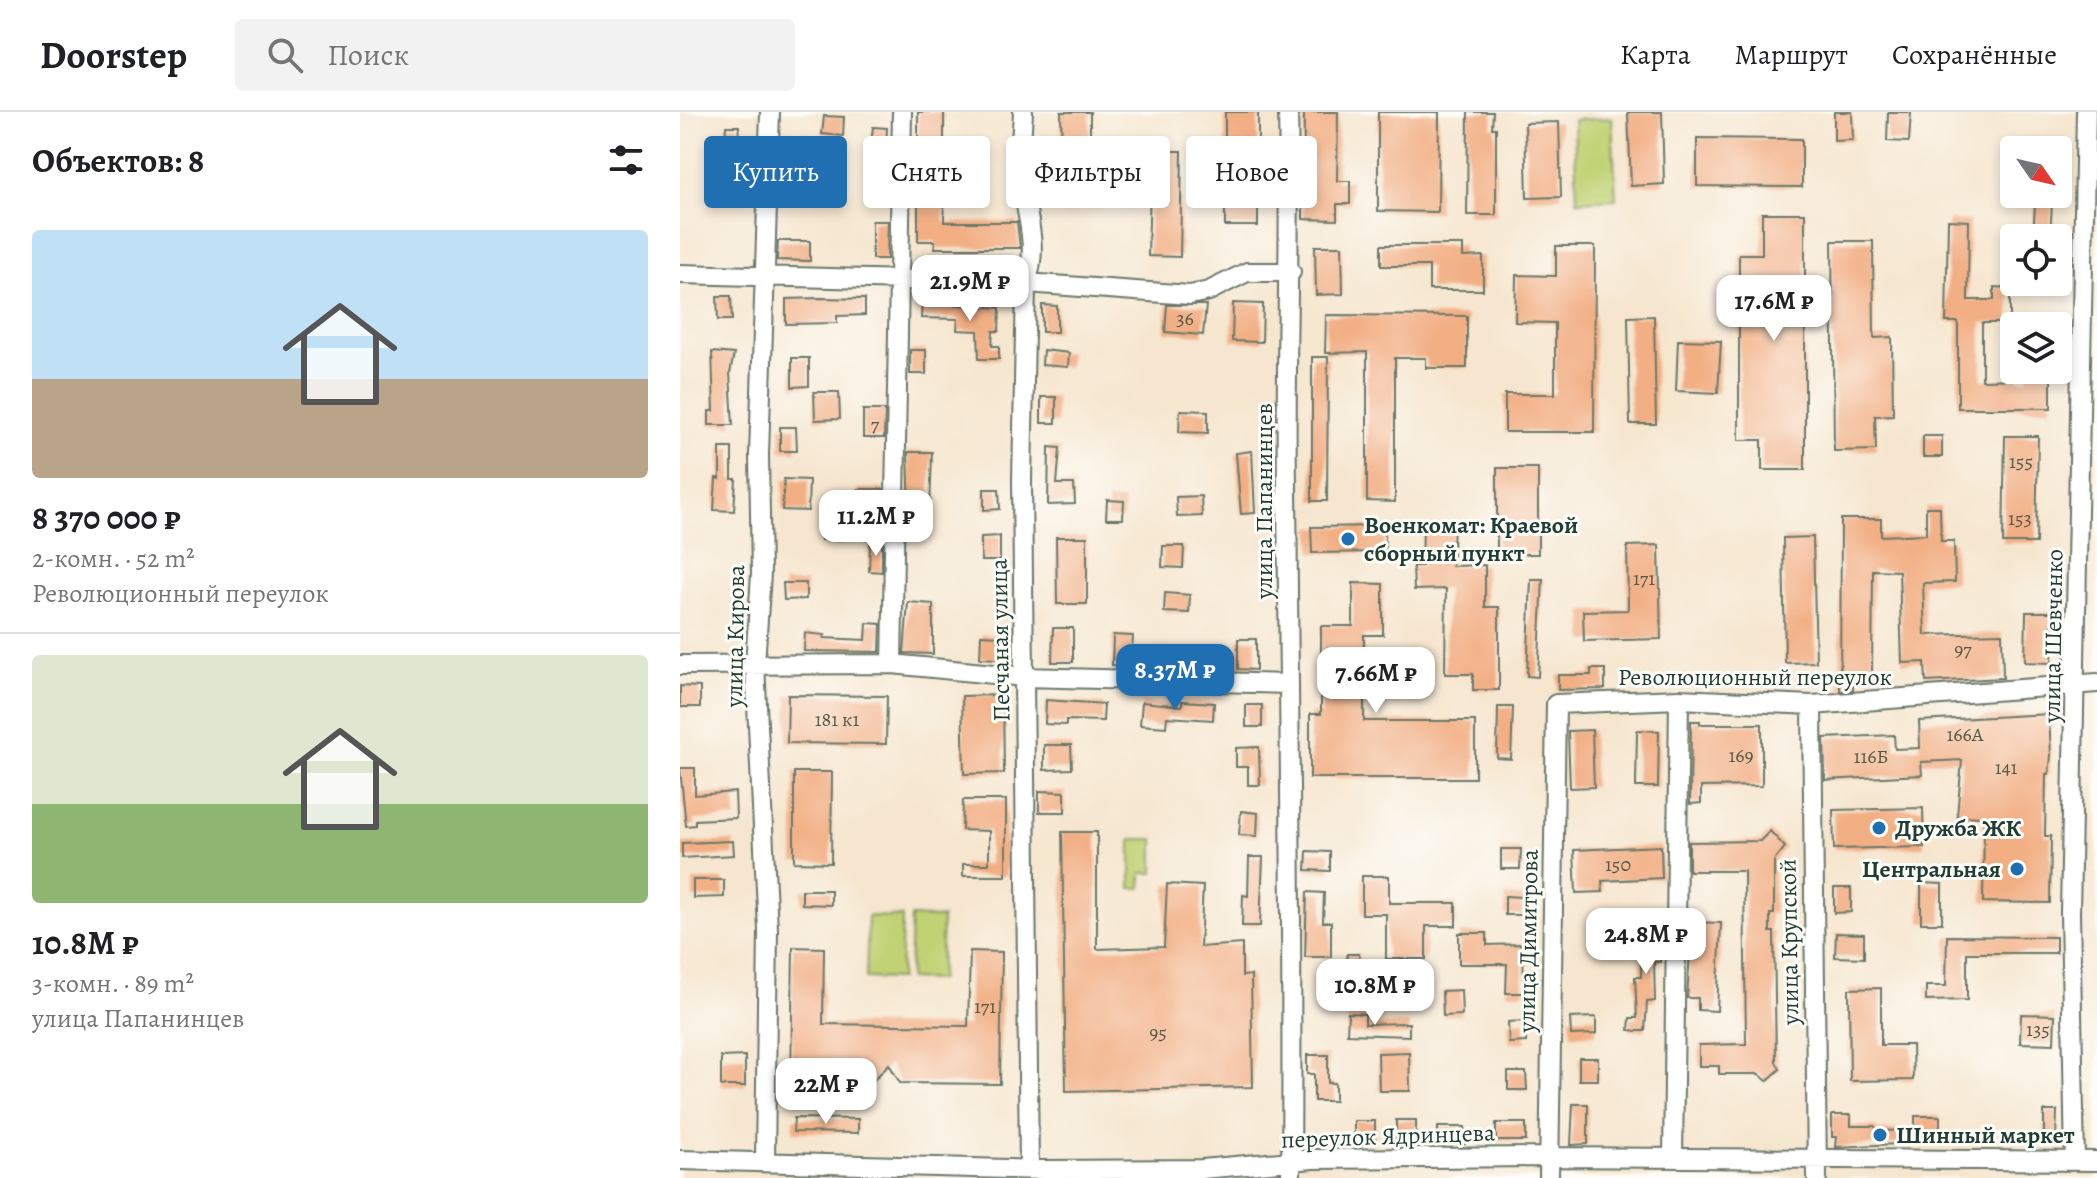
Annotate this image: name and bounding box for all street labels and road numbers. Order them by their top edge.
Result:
street label: улица Папанинцев [1248,403,1280,600]
street label: улица Шевченко [2035,549,2071,724]
street label: Песчаная улица [983,558,1017,722]
street label: улица Кирова [718,564,752,709]
street label: Революционный переулок [1618,661,1892,693]
street label: улица Димитрова [1510,849,1546,1034]
street label: улица Крупской [1772,859,1806,1026]
street label: переулок Ядринцева [1280,1116,1496,1156]

